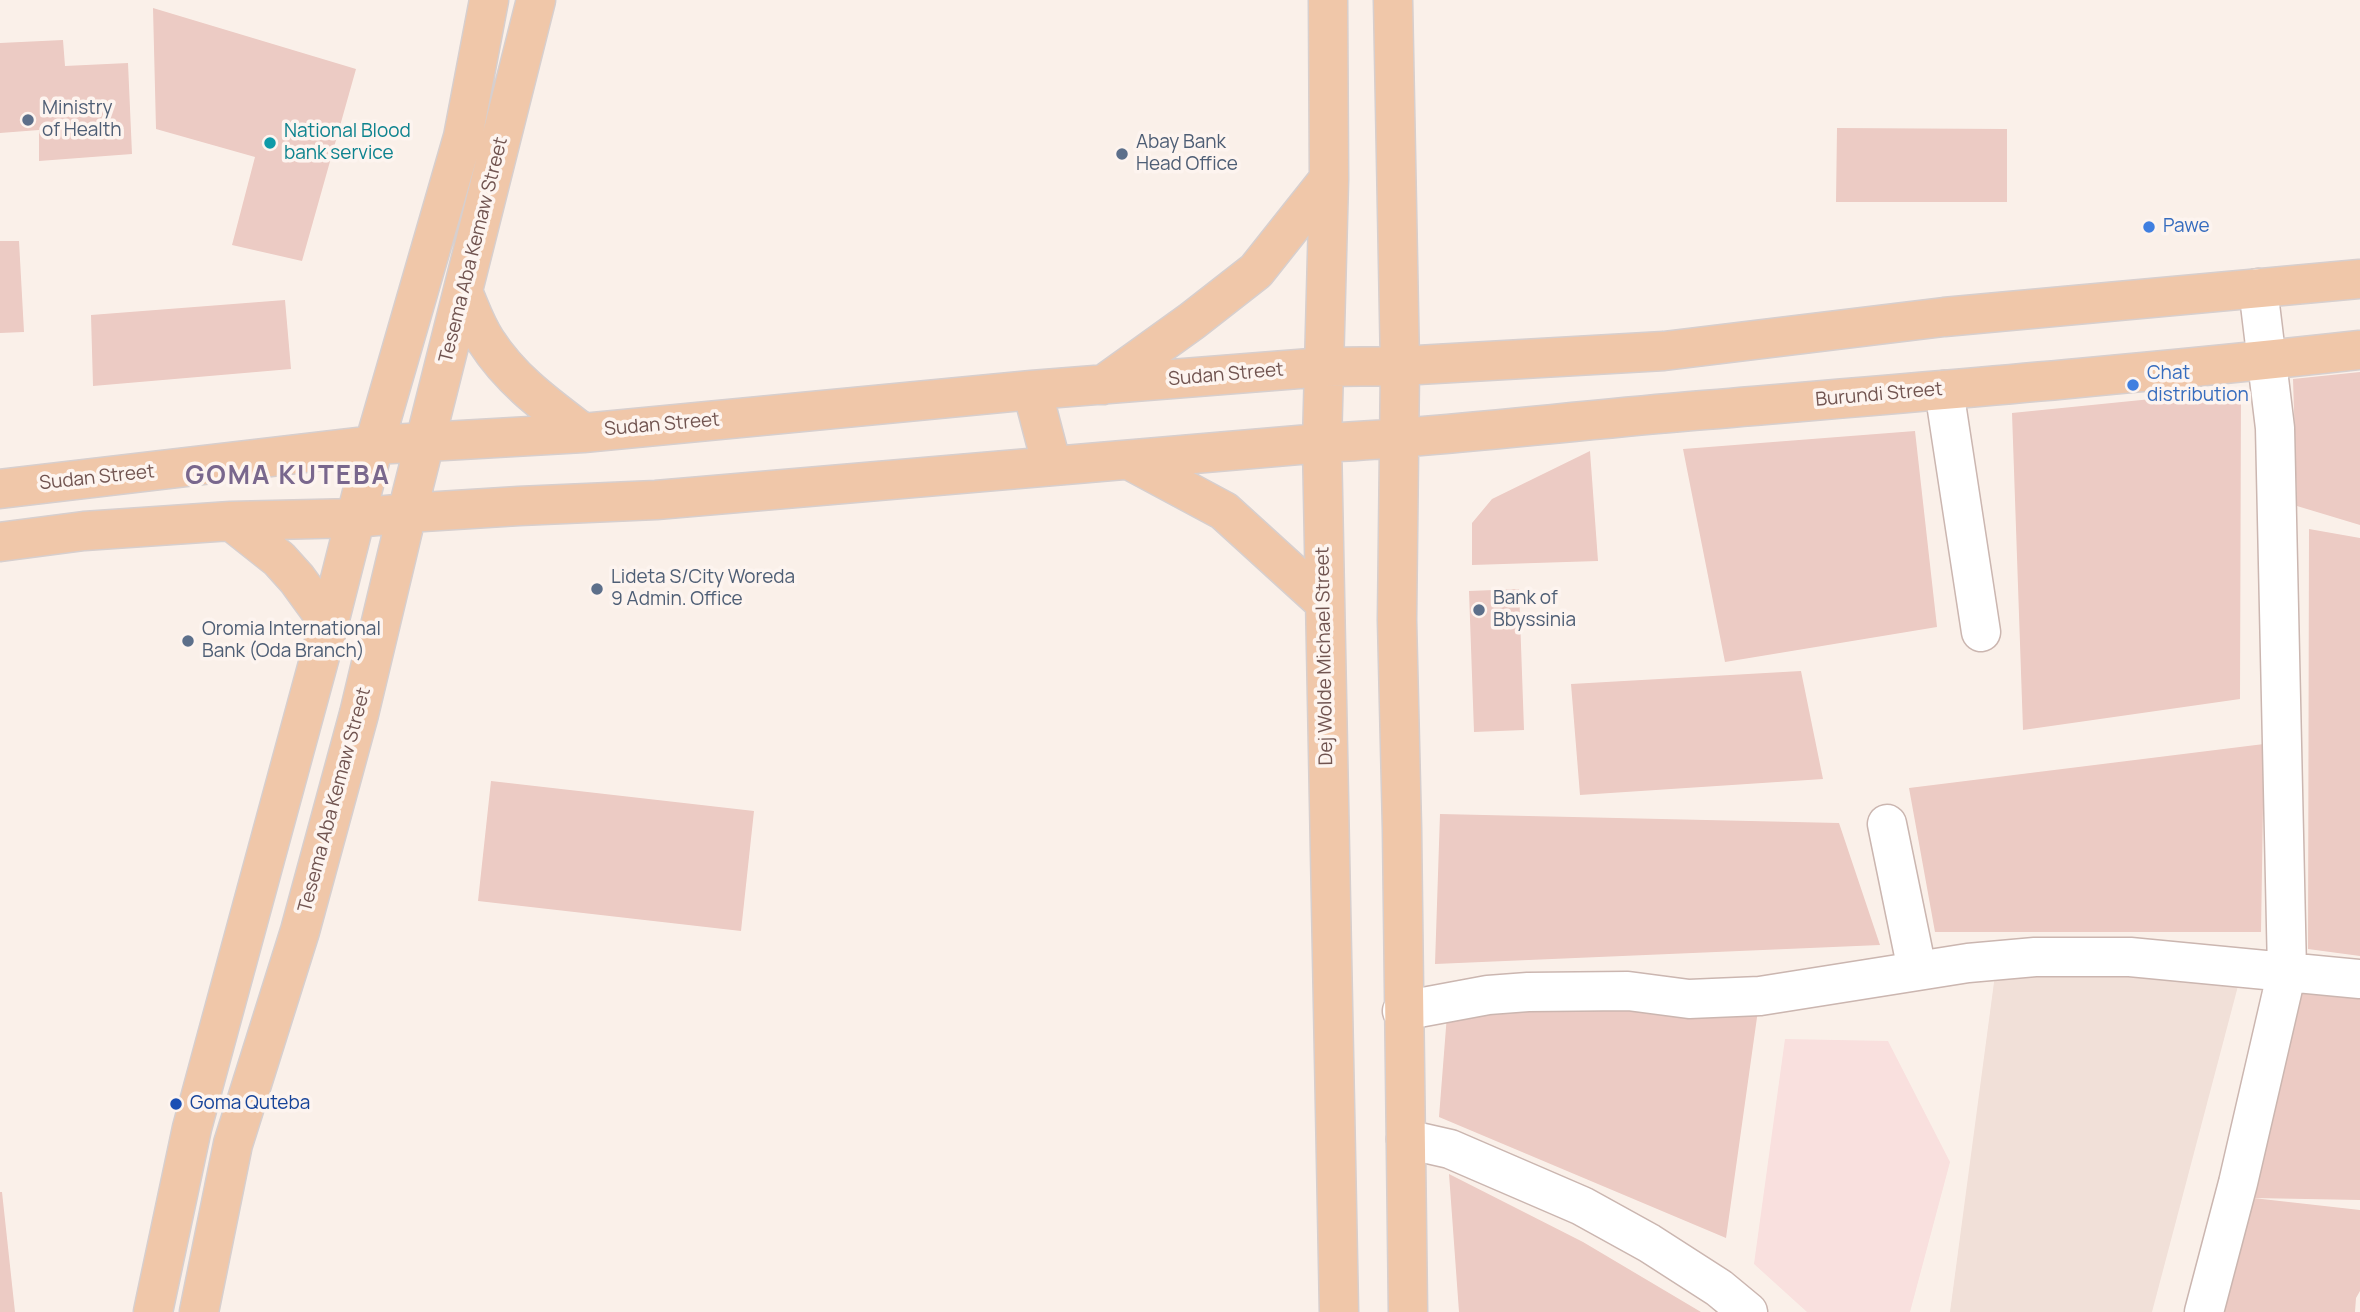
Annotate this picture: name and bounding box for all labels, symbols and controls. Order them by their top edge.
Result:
place label: Ministry of Health [42,98,122,142]
marker: Ministry of Health [20,112,36,128]
place label: National Blood bank service [284,121,411,165]
place label: Abay Bank Head Office [1136,132,1238,176]
marker: National Blood bank service [262,135,278,151]
street label: Tesema Aba Kemaw Street [435,135,513,365]
marker: Abay Bank Head Office [1114,146,1130,162]
place label: Pawe [2163,216,2210,238]
marker: Pawe [2141,219,2157,235]
street label: Sudan Street [1167,359,1285,391]
place label: Chat distribution [2147,363,2249,407]
marker: Chat distribution [2125,377,2141,393]
street label: Burundi Street [1814,378,1944,412]
street label: Sudan Street [603,409,721,441]
street label: Sudan Street [38,461,156,495]
district label: GOMA KUTEBA [187,461,389,493]
street label: Dej Wolde Michael Street [1312,546,1338,766]
place label: Lideta S/City Woreda 9 Admin. Office [611,567,795,611]
marker: Lideta S/City Woreda 9 Admin. Office [589,581,605,597]
place label: Bank of Bbyssinia [1493,588,1576,632]
marker: Bank of Bbyssinia [1471,602,1487,618]
place label: Oromia International Bank (Oda Branch) [202,619,381,663]
marker: Oromia International Bank (Oda Branch) [180,633,196,649]
street label: Tesema Aba Kemaw Street [294,685,376,915]
place label: Goma Quteba [190,1093,310,1115]
marker: Goma Quteba [168,1096,184,1112]

